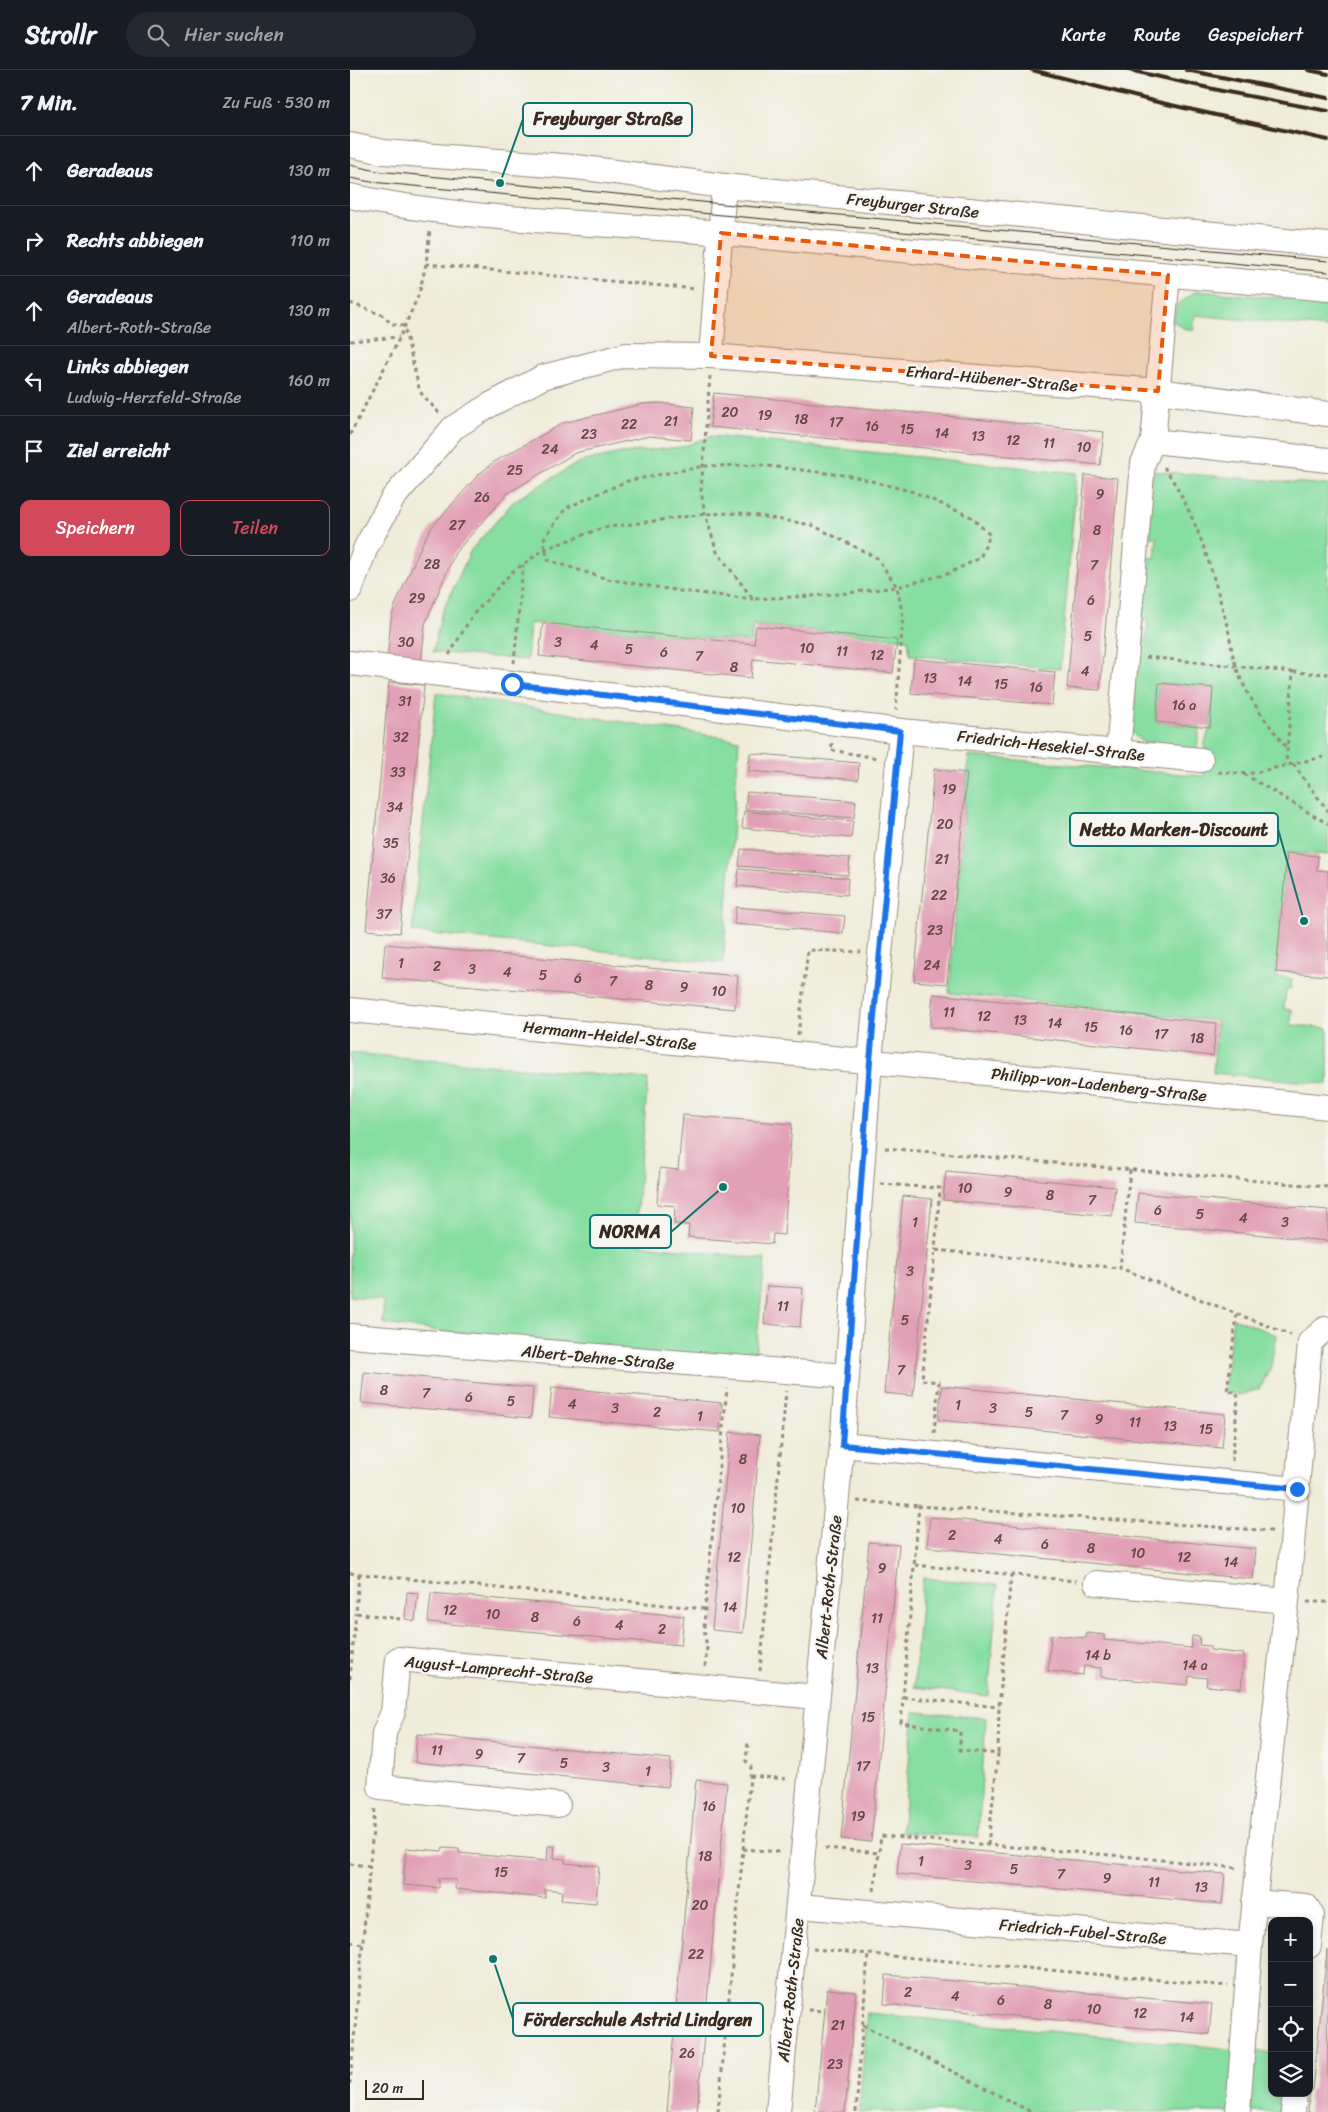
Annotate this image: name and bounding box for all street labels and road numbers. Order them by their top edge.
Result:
street label: Freyburger Straße [845,184,981,227]
street label: Erhard-Hübener-Straße [905,357,1079,400]
street label: Friedrich-Hesekiel-Straße [956,721,1146,770]
street label: Hermann-Heidel-Straße [522,1012,698,1059]
street label: Philipp-von-Ladenberg-Straße [990,1059,1208,1110]
street label: Albert-Dehne-Straße [519,1336,676,1379]
street label: Albert-Roth-Straße [806,1514,850,1661]
street label: August-Lamprecht-Straße [403,1647,594,1692]
street label: Friedrich-Fubel-Straße [998,1910,1168,1953]
street label: Albert-Roth-Straße [768,1917,812,2064]

